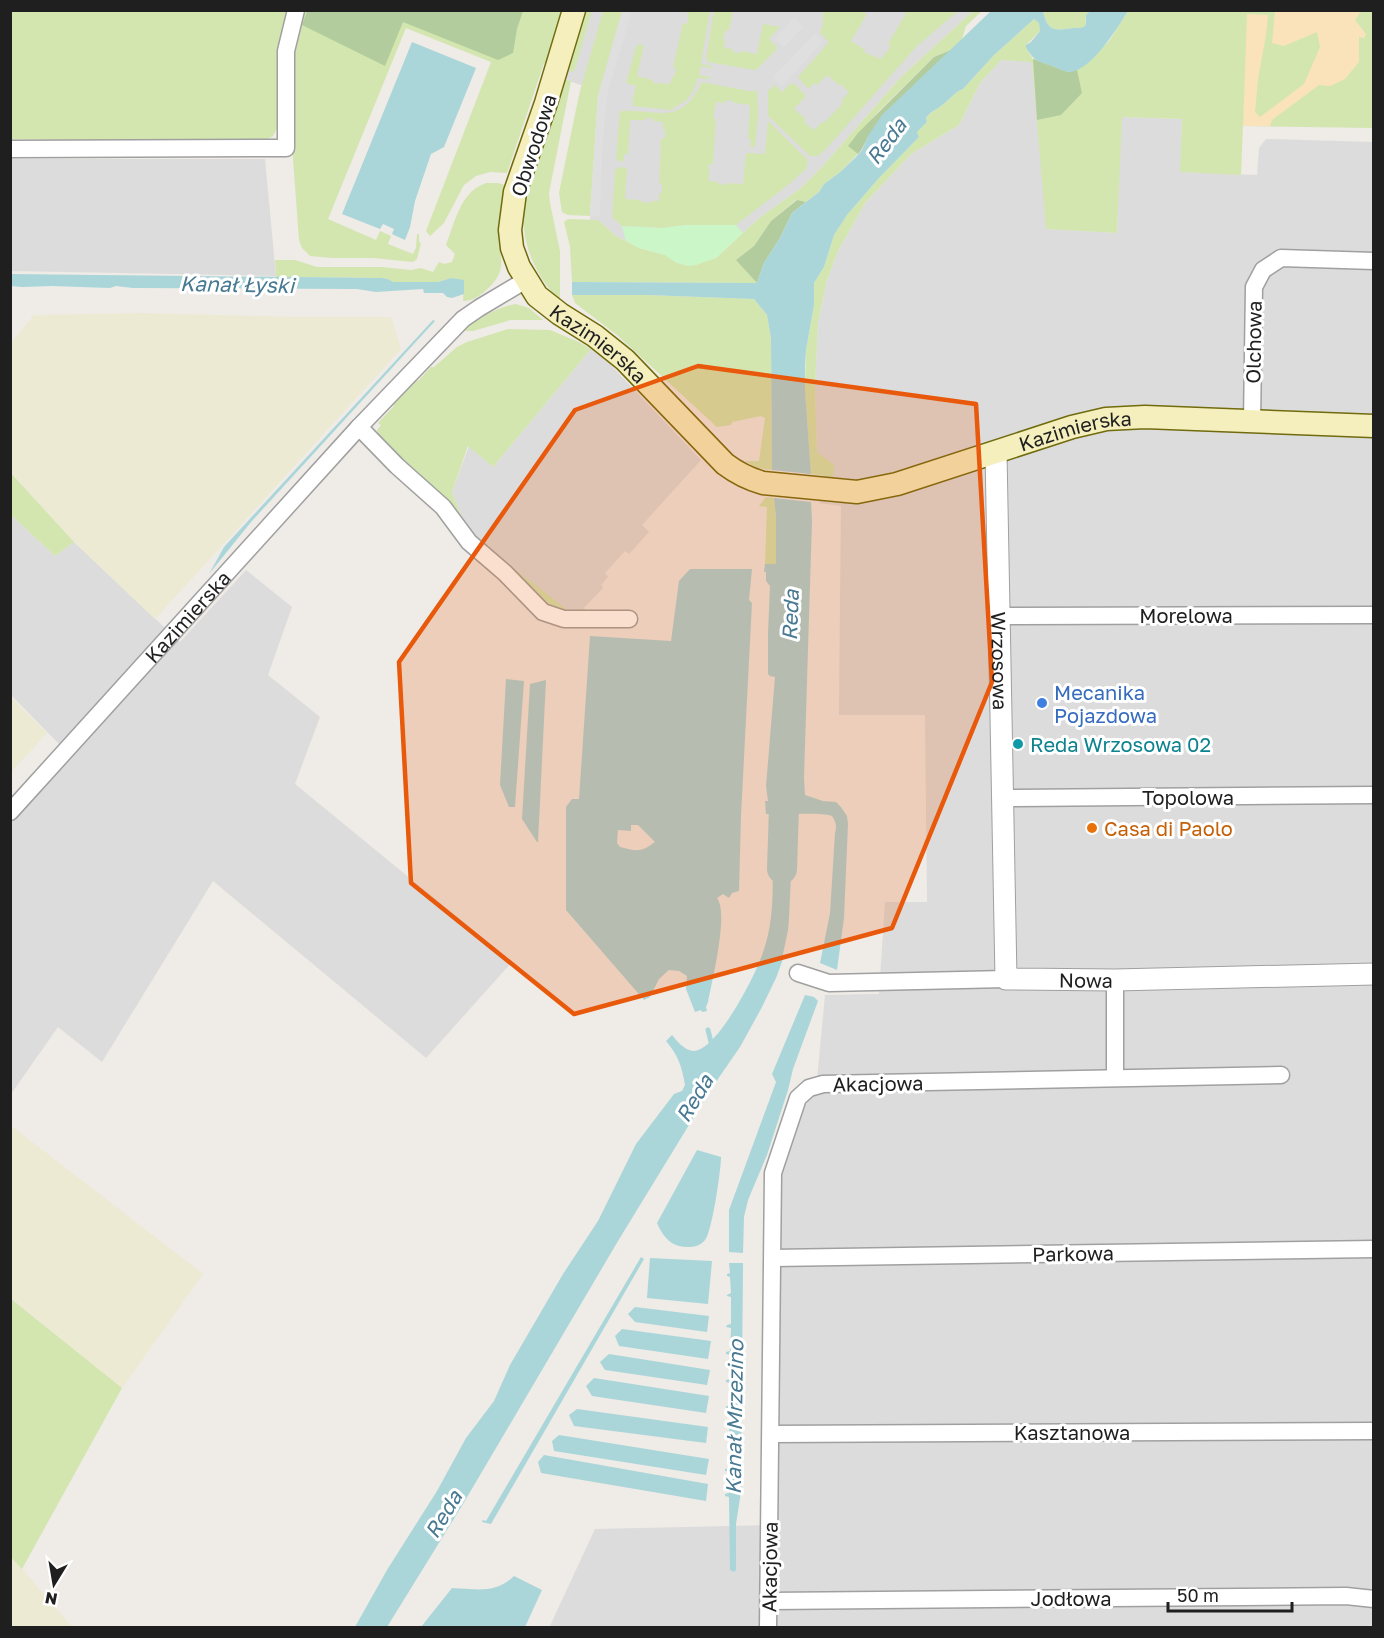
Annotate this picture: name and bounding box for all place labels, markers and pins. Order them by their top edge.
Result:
place label: Mecanika Pojazdowa [1054,680,1157,727]
marker: Mecanika Pojazdowa [1035,696,1049,710]
place label: Reda Wrzosowa 02 [1030,732,1211,756]
marker: Reda Wrzosowa 02 [1011,737,1025,751]
place label: Casa di Paolo [1104,816,1233,840]
marker: Casa di Paolo [1085,821,1099,835]

